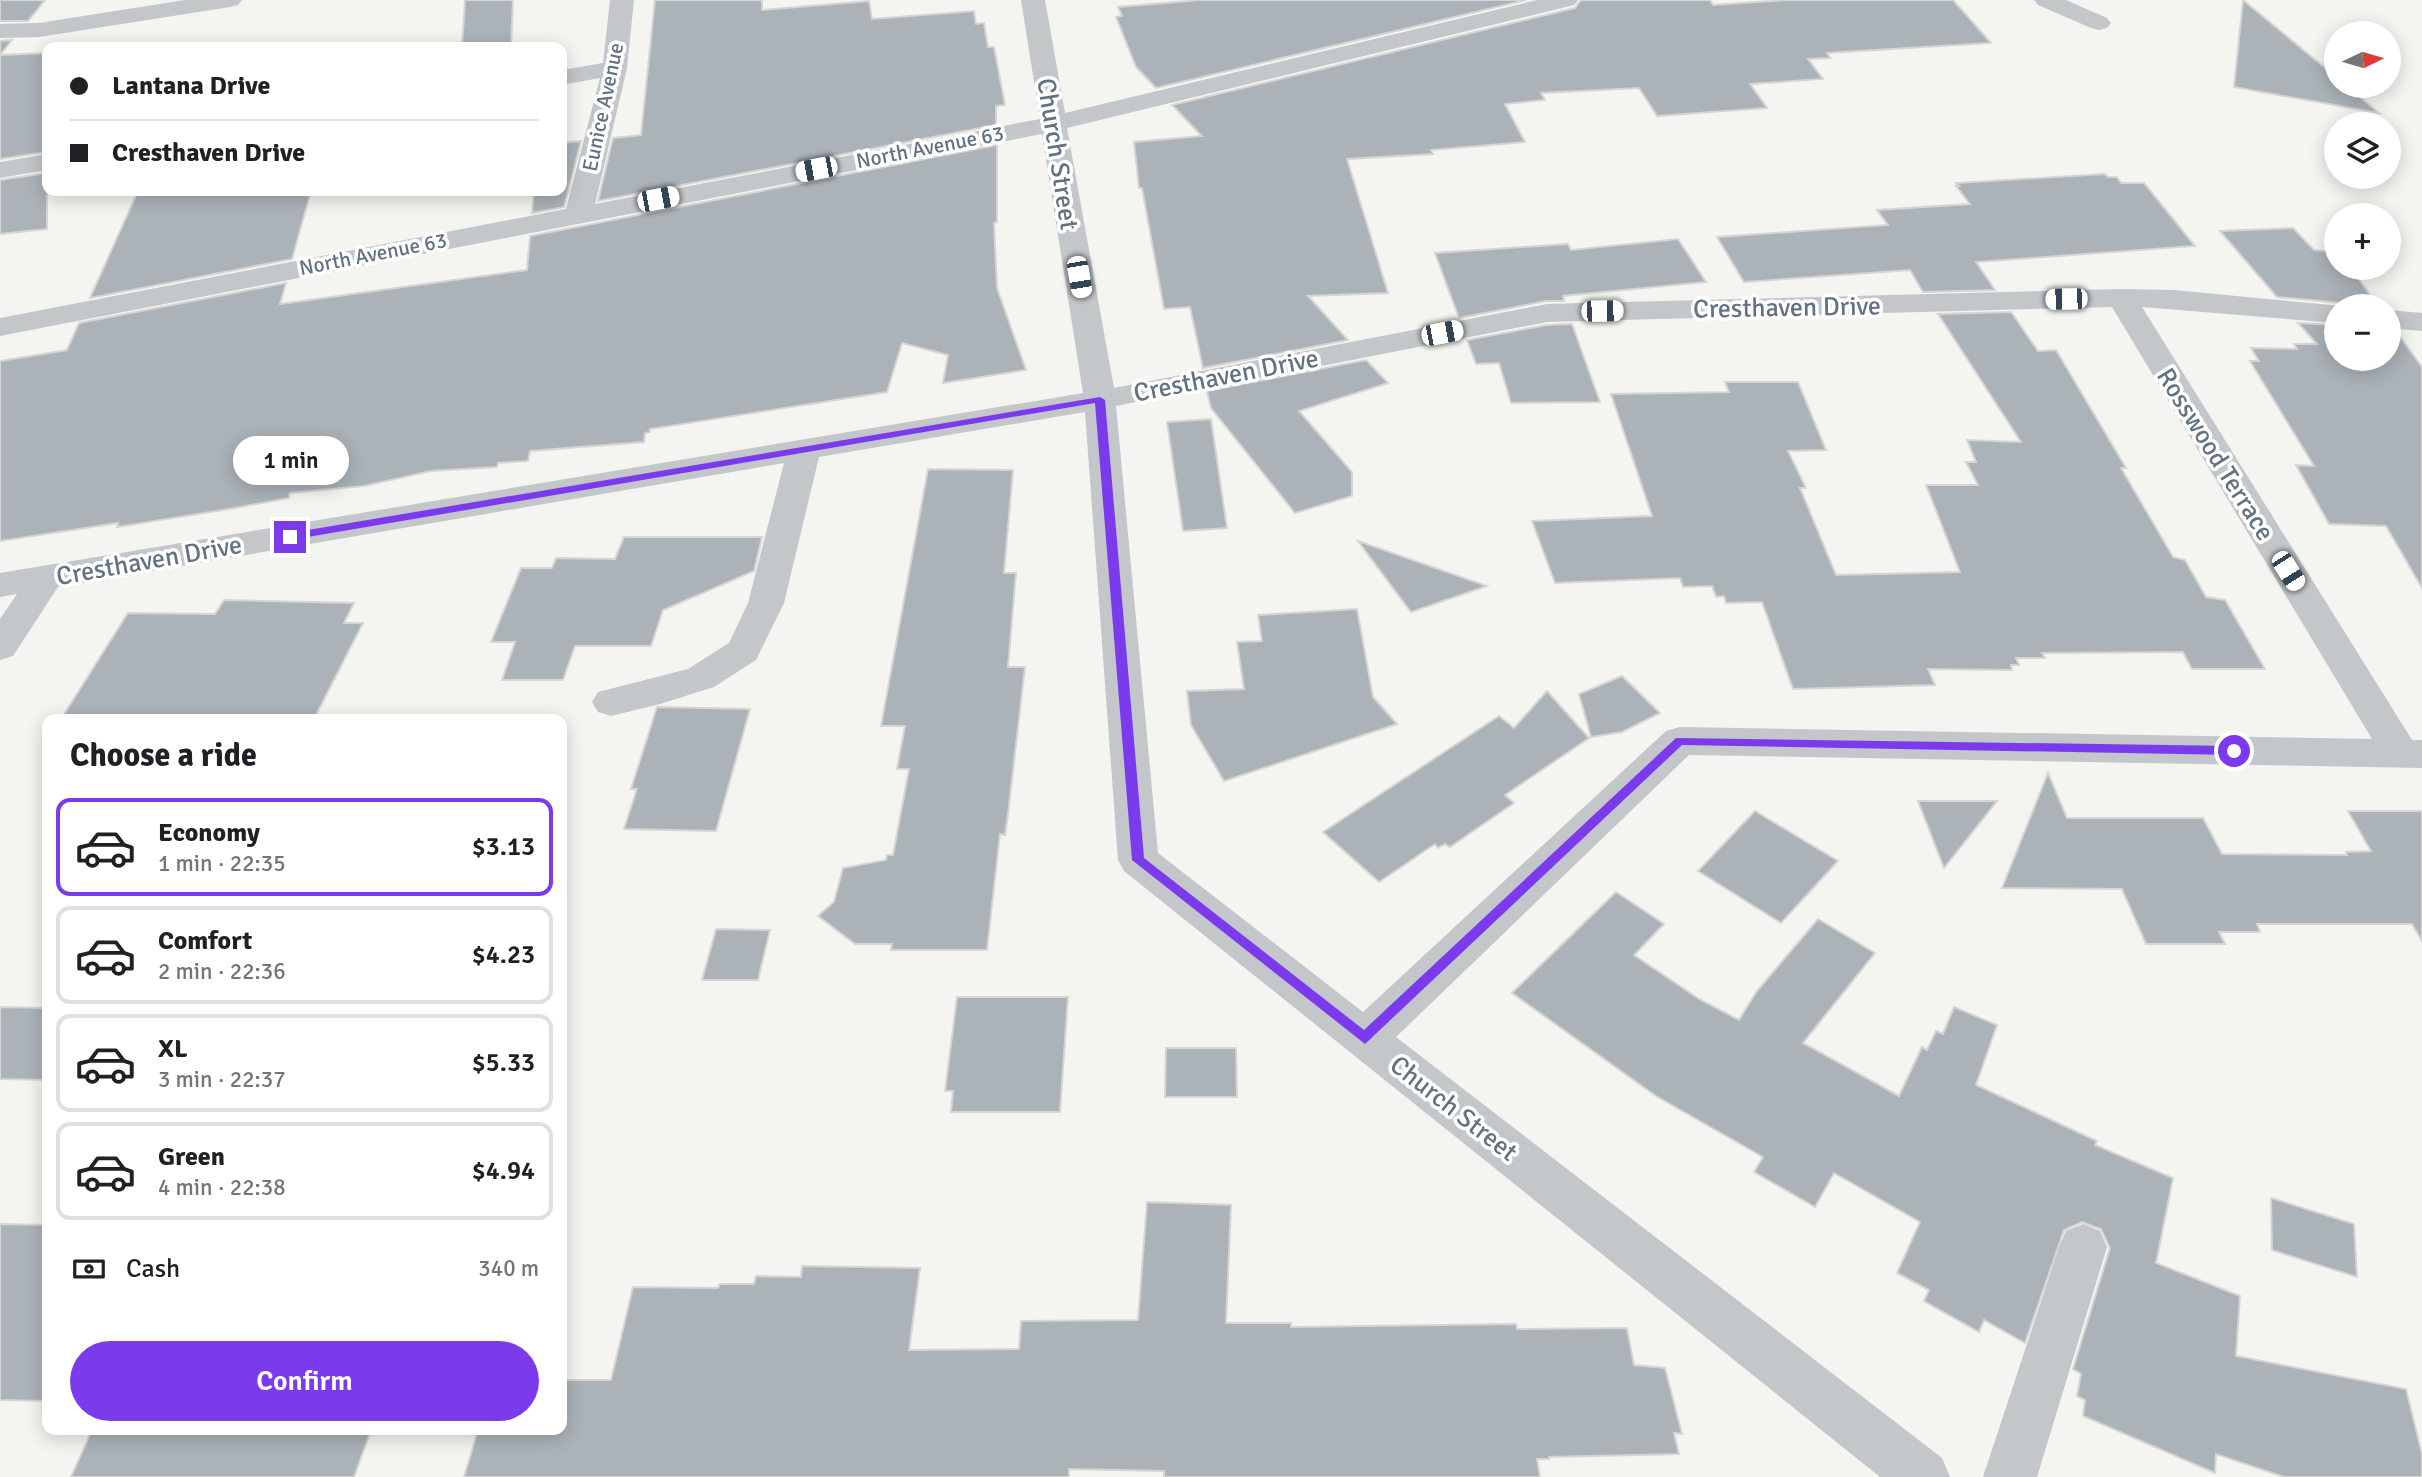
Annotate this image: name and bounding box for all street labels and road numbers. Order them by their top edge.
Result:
street label: Eunice Avenue [577,40,629,174]
street label: Church Street [1029,76,1085,232]
street label: North Avenue 63 [854,120,1006,174]
street label: North Avenue 63 [297,227,449,281]
street label: Cresthaven Drive [1693,290,1881,326]
street label: Cresthaven Drive [1131,342,1321,410]
street label: Rosswood Terrace [2149,362,2281,547]
street label: Cresthaven Drive [54,529,244,593]
street label: Church Street [1383,1049,1524,1169]

